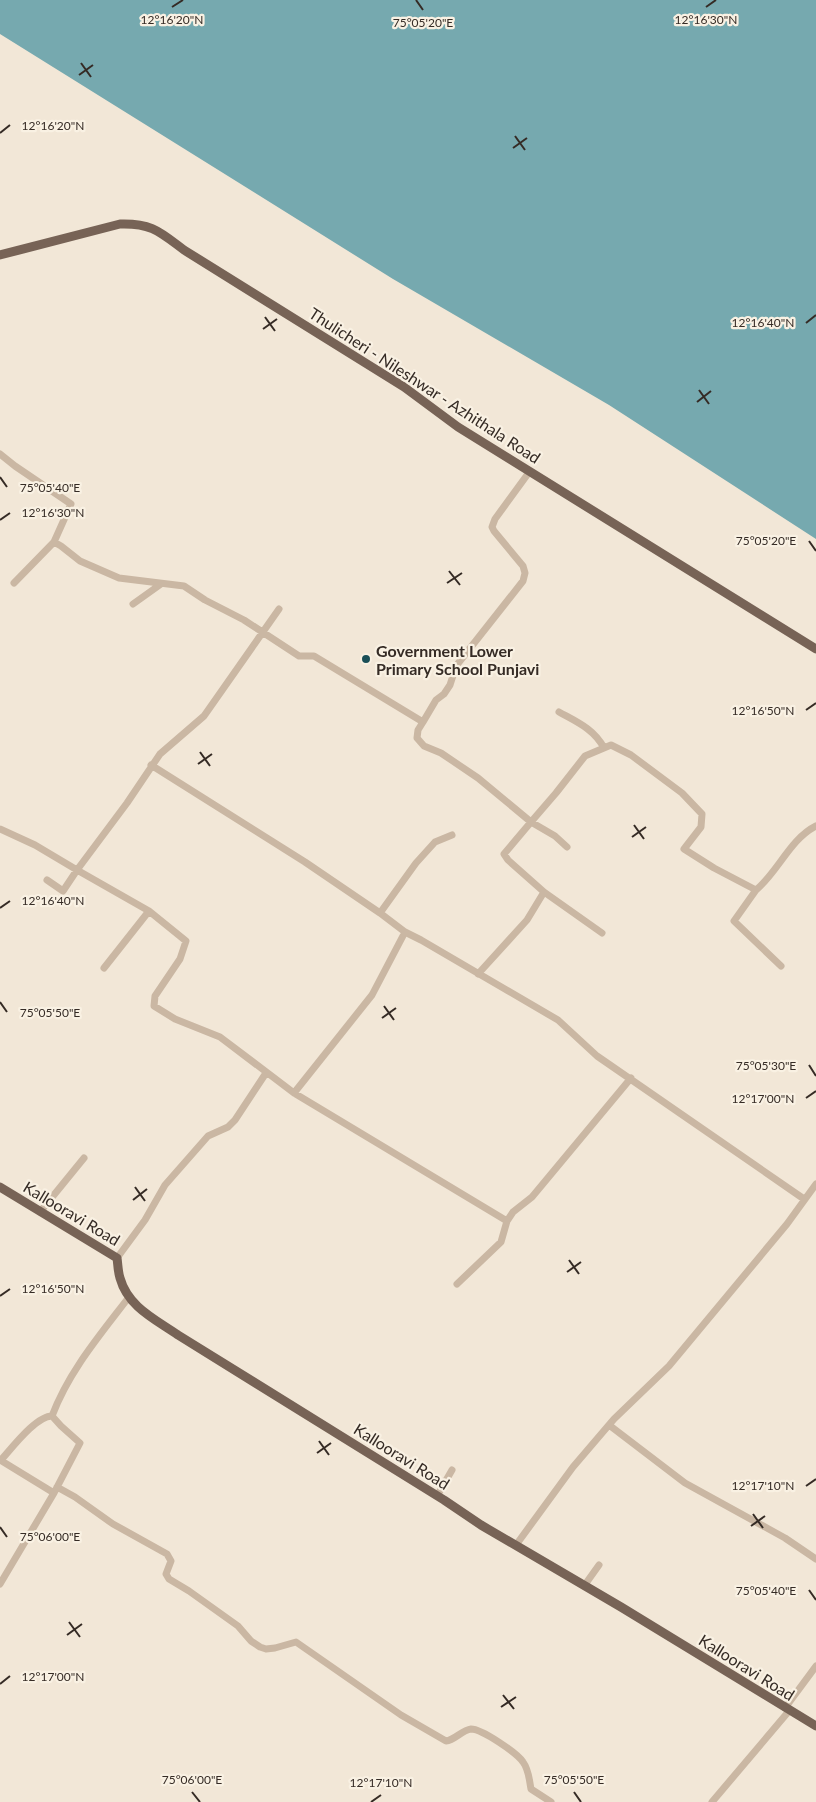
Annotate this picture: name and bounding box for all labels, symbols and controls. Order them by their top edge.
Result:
text: 12°16'20"N [141,12,203,27]
text: 12°16'30"N [675,12,737,27]
text: 75°05'20"E [393,15,453,30]
text: 12°16'20"N [22,118,84,133]
street label: Thulicheri - Nileshwar - Azhithala Road [306,303,544,467]
text: 12°16'40"N [732,315,794,330]
text: 75°05'40"E [20,480,80,495]
text: 12°16'30"N [22,505,84,520]
text: 75°05'20"E [736,533,796,548]
place label: Government Lower Primary School Punjavi [376,641,539,678]
marker: Government Lower Primary School Punjavi [360,653,372,665]
text: 12°16'50"N [732,703,794,718]
text: 12°16'40"N [22,893,84,908]
text: 75°05'50"E [20,1005,80,1020]
text: 75°05'30"E [736,1058,796,1073]
text: 12°17'00"N [732,1091,794,1106]
street label: Kallooravi Road [20,1177,124,1249]
text: 12°16'50"N [22,1281,84,1296]
street label: Kallooravi Road [351,1419,453,1493]
text: 12°17'10"N [732,1478,794,1493]
text: 75°06'00"E [20,1529,80,1544]
text: 75°05'40"E [736,1583,796,1598]
street label: Kallooravi Road [696,1630,798,1704]
text: 12°17'00"N [22,1669,84,1684]
text: 75°06'00"E [162,1772,222,1787]
text: 75°05'50"E [544,1772,604,1787]
text: 12°17'10"N [350,1775,412,1790]

